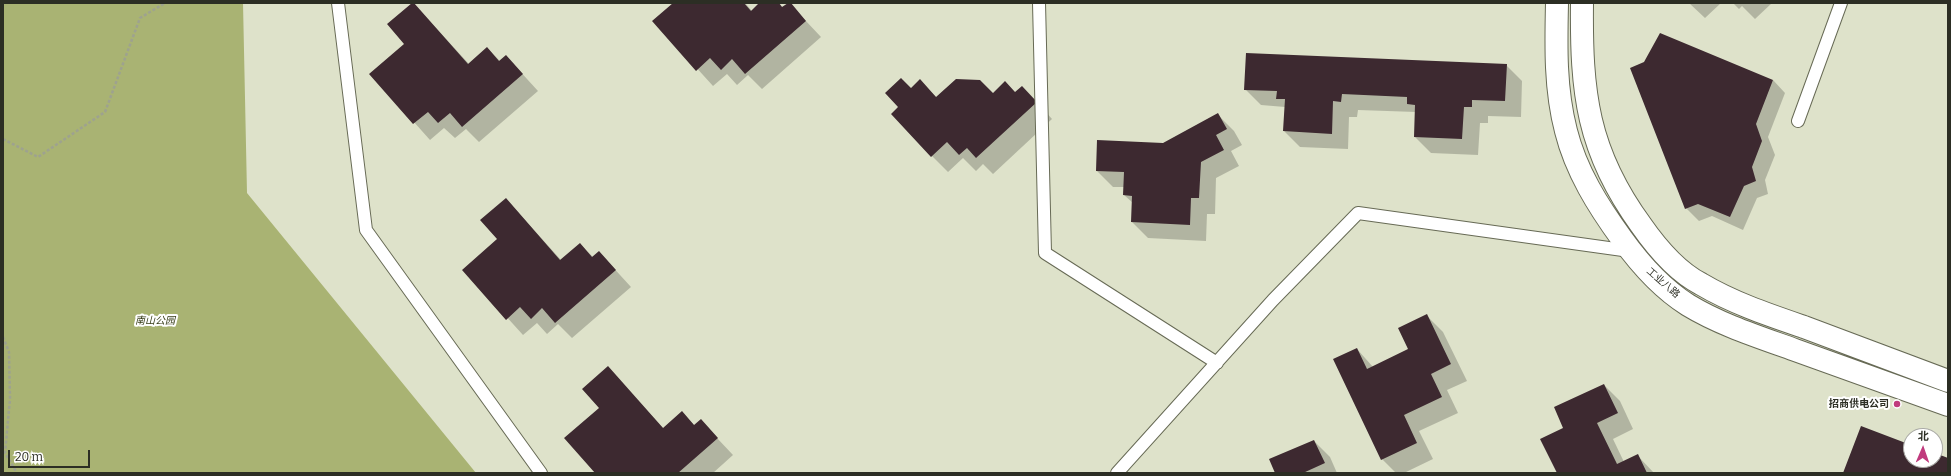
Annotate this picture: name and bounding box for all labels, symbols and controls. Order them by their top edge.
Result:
street label: 工业八路 [1644,265,1682,301]
park label: 南山公园 [135,315,175,327]
place label: 招商供电公司 [1829,398,1889,410]
marker: 招商供电公司 [1892,399,1902,409]
north arrow [1903,428,1943,468]
text: 北 [1918,430,1929,443]
scale bar [10,442,92,468]
text: 20 m [15,450,43,464]

